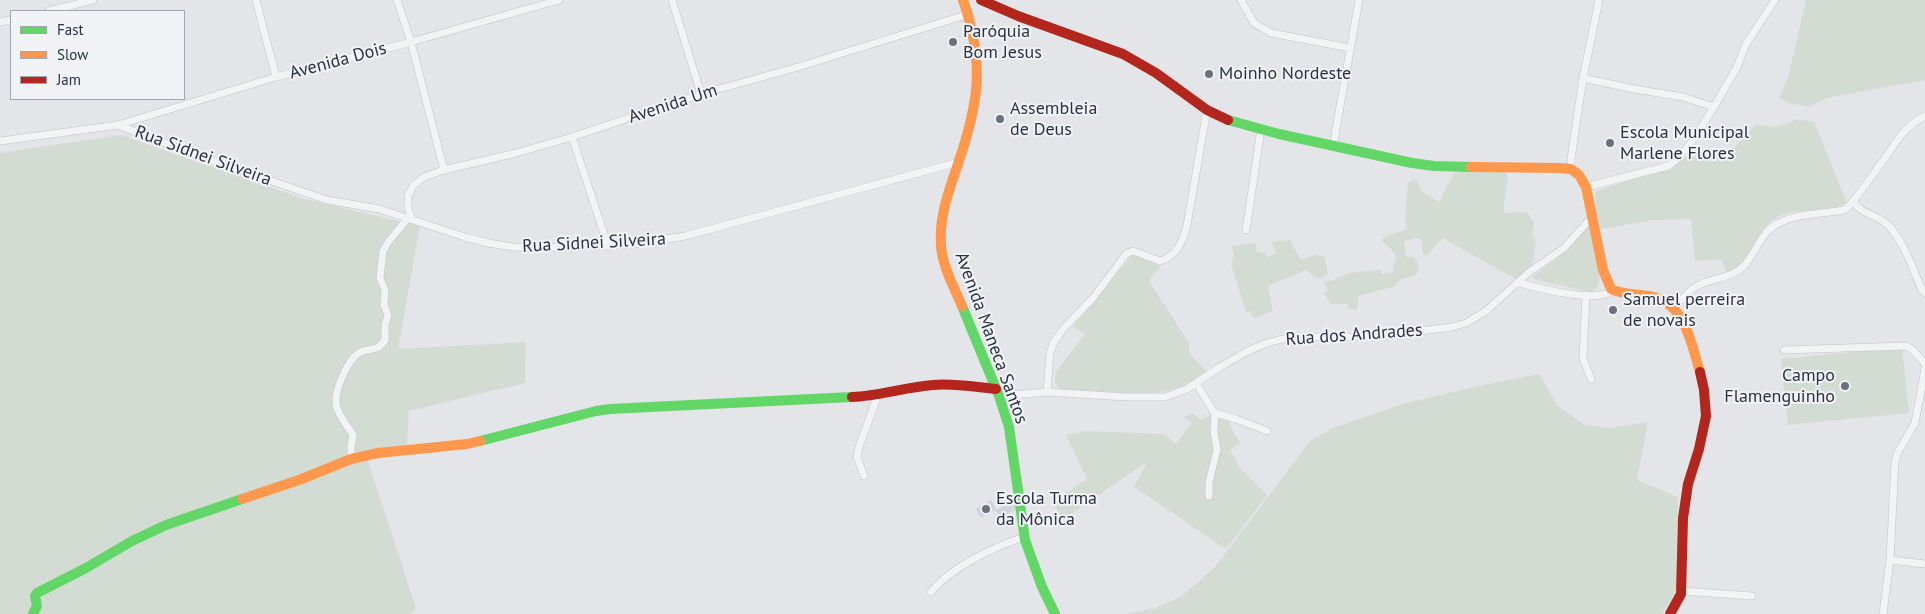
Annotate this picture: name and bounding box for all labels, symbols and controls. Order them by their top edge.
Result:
legend [10,10,185,100]
text: Fast [57,20,84,39]
place label: Paróquia Bom Jesus [963,21,1042,64]
marker: Paróquia Bom Jesus [947,36,959,48]
street label: Avenida Dois [287,38,389,84]
text: Slow [57,45,88,64]
place label: Moinho Nordeste [1219,63,1351,85]
marker: Moinho Nordeste [1203,68,1215,80]
text: Jam [57,70,81,89]
street label: Avenida Um [626,80,720,128]
place label: Assembleia de Deus [1010,98,1097,140]
marker: Assembleia de Deus [994,113,1006,125]
street label: Rua Sidnei Silveira [132,121,274,191]
place label: Escola Municipal Marlene Flores [1620,122,1749,164]
marker: Escola Municipal Marlene Flores [1604,137,1616,149]
street label: Rua Sidnei Silveira [522,228,666,258]
street label: Avenida Maneca Santos [950,249,1032,427]
place label: Samuel perreira de novais [1623,289,1745,332]
marker: Samuel perreira de novais [1607,304,1619,316]
street label: Rua dos Andrades [1285,319,1423,351]
place label: Campo Flamenguinho [1724,365,1835,408]
marker: Campo Flamenguinho [1839,380,1851,392]
place label: Escola Turma da Mônica [996,488,1097,530]
marker: Escola Turma da Mônica [980,503,992,515]

